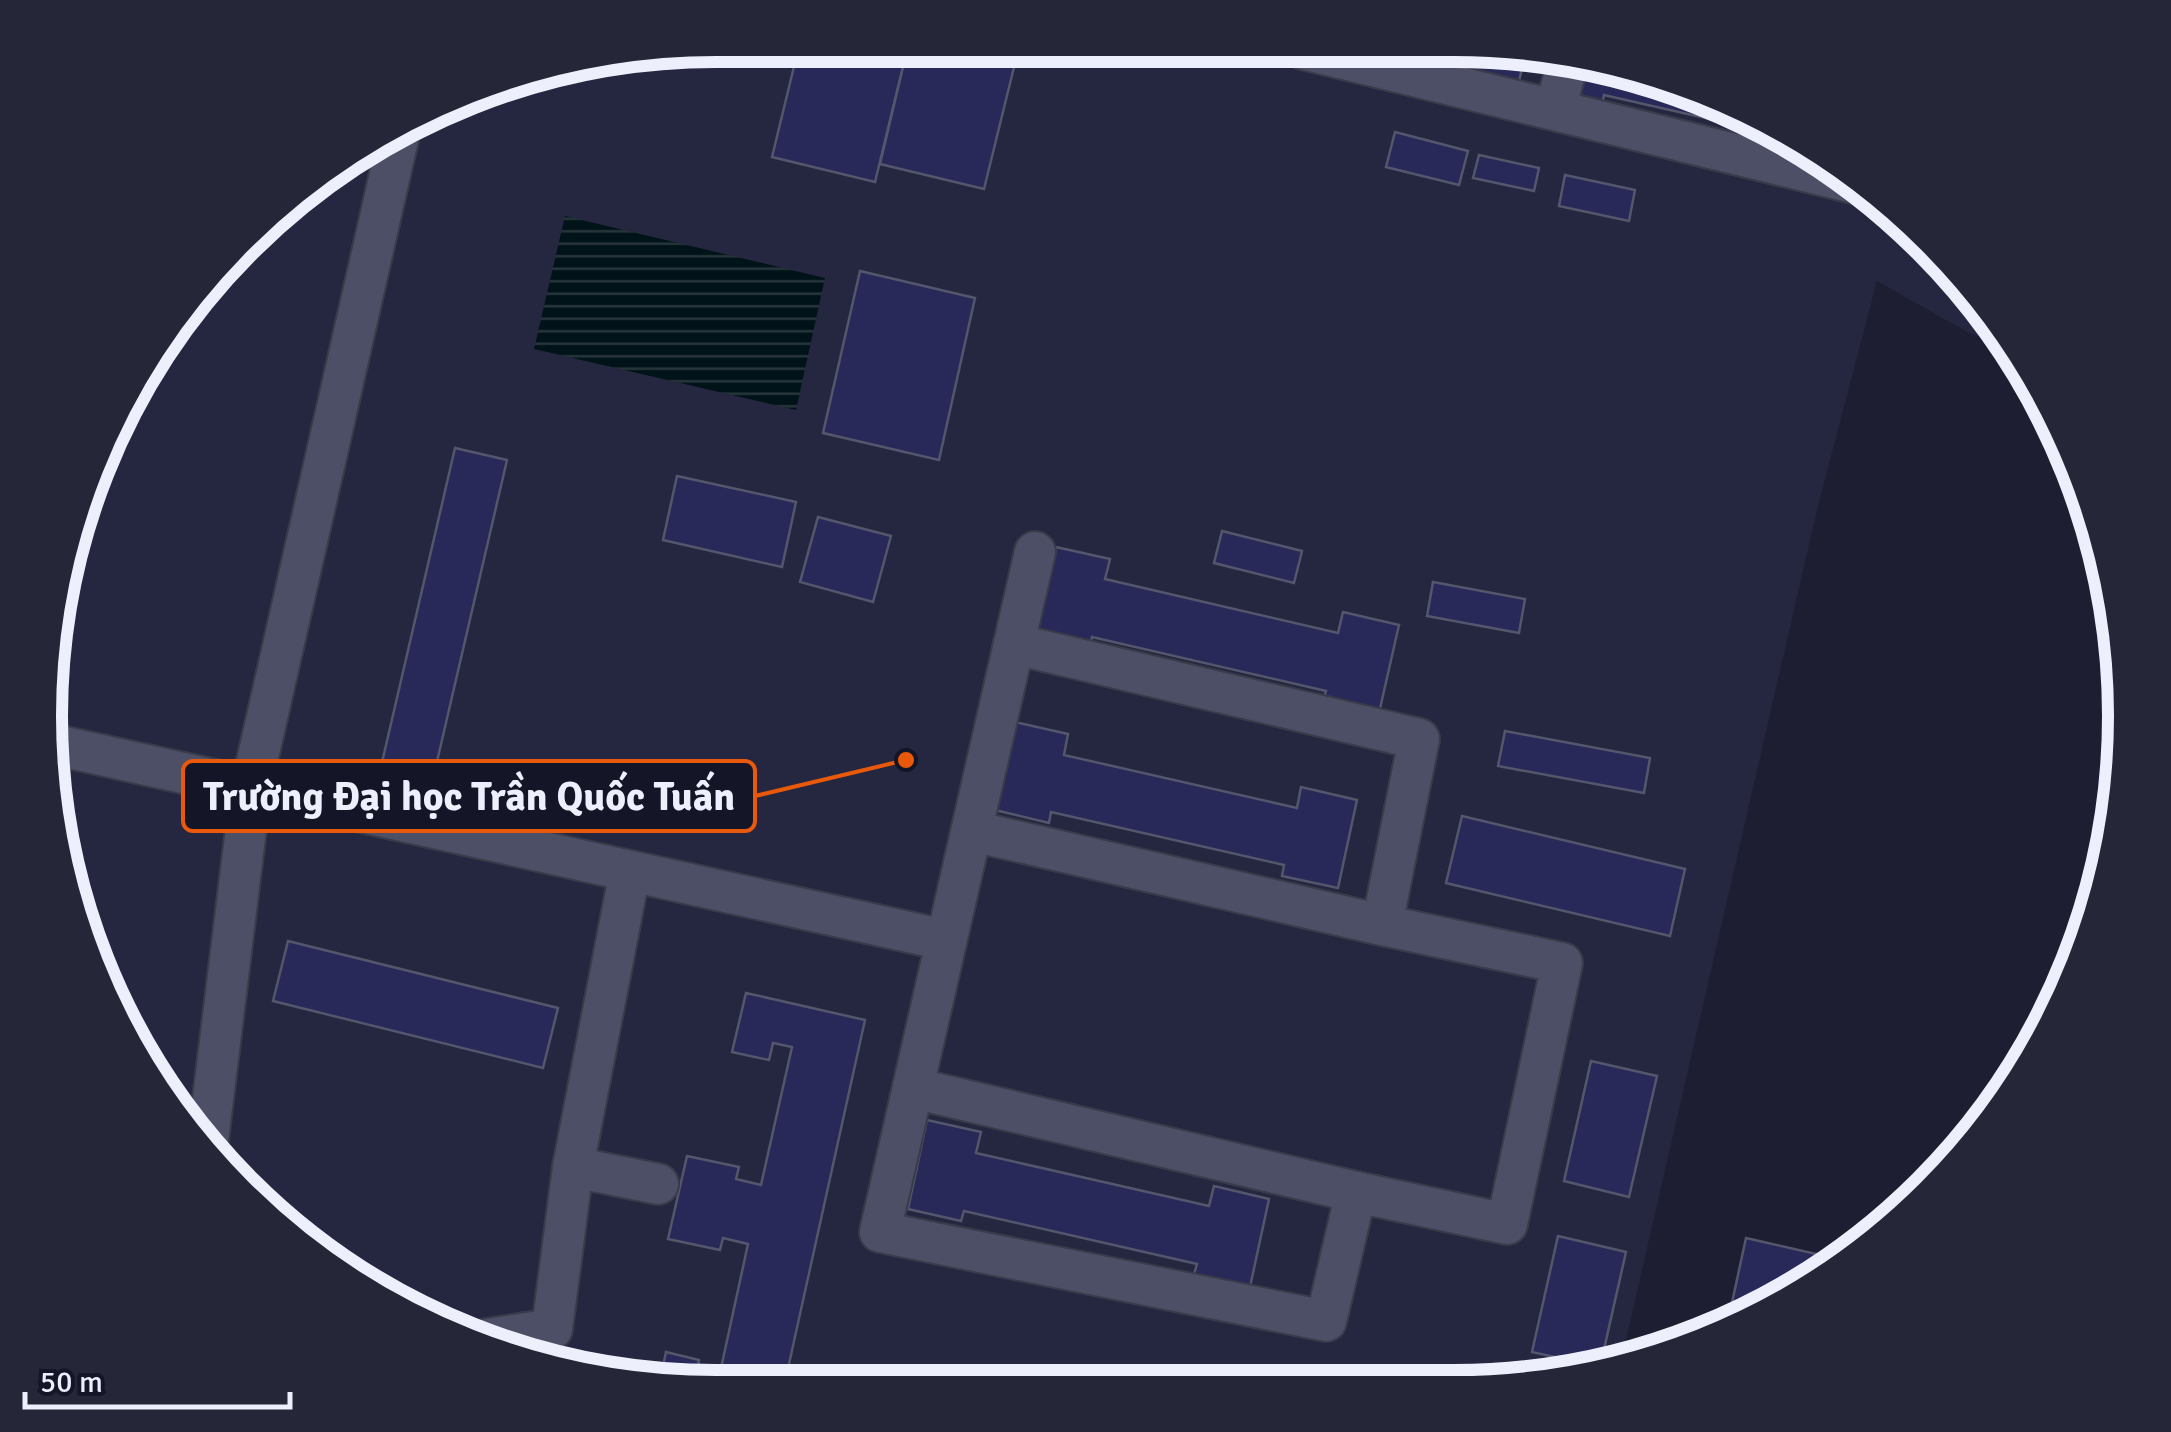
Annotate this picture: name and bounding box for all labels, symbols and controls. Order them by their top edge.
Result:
callout: Trường Đại học Trần Quốc Tuấn [183,761,755,831]
text: Trường Đại học Trần Quốc Tuấn [203,771,735,822]
scale bar [25,1347,290,1409]
text: 50 m [40,1364,103,1401]

